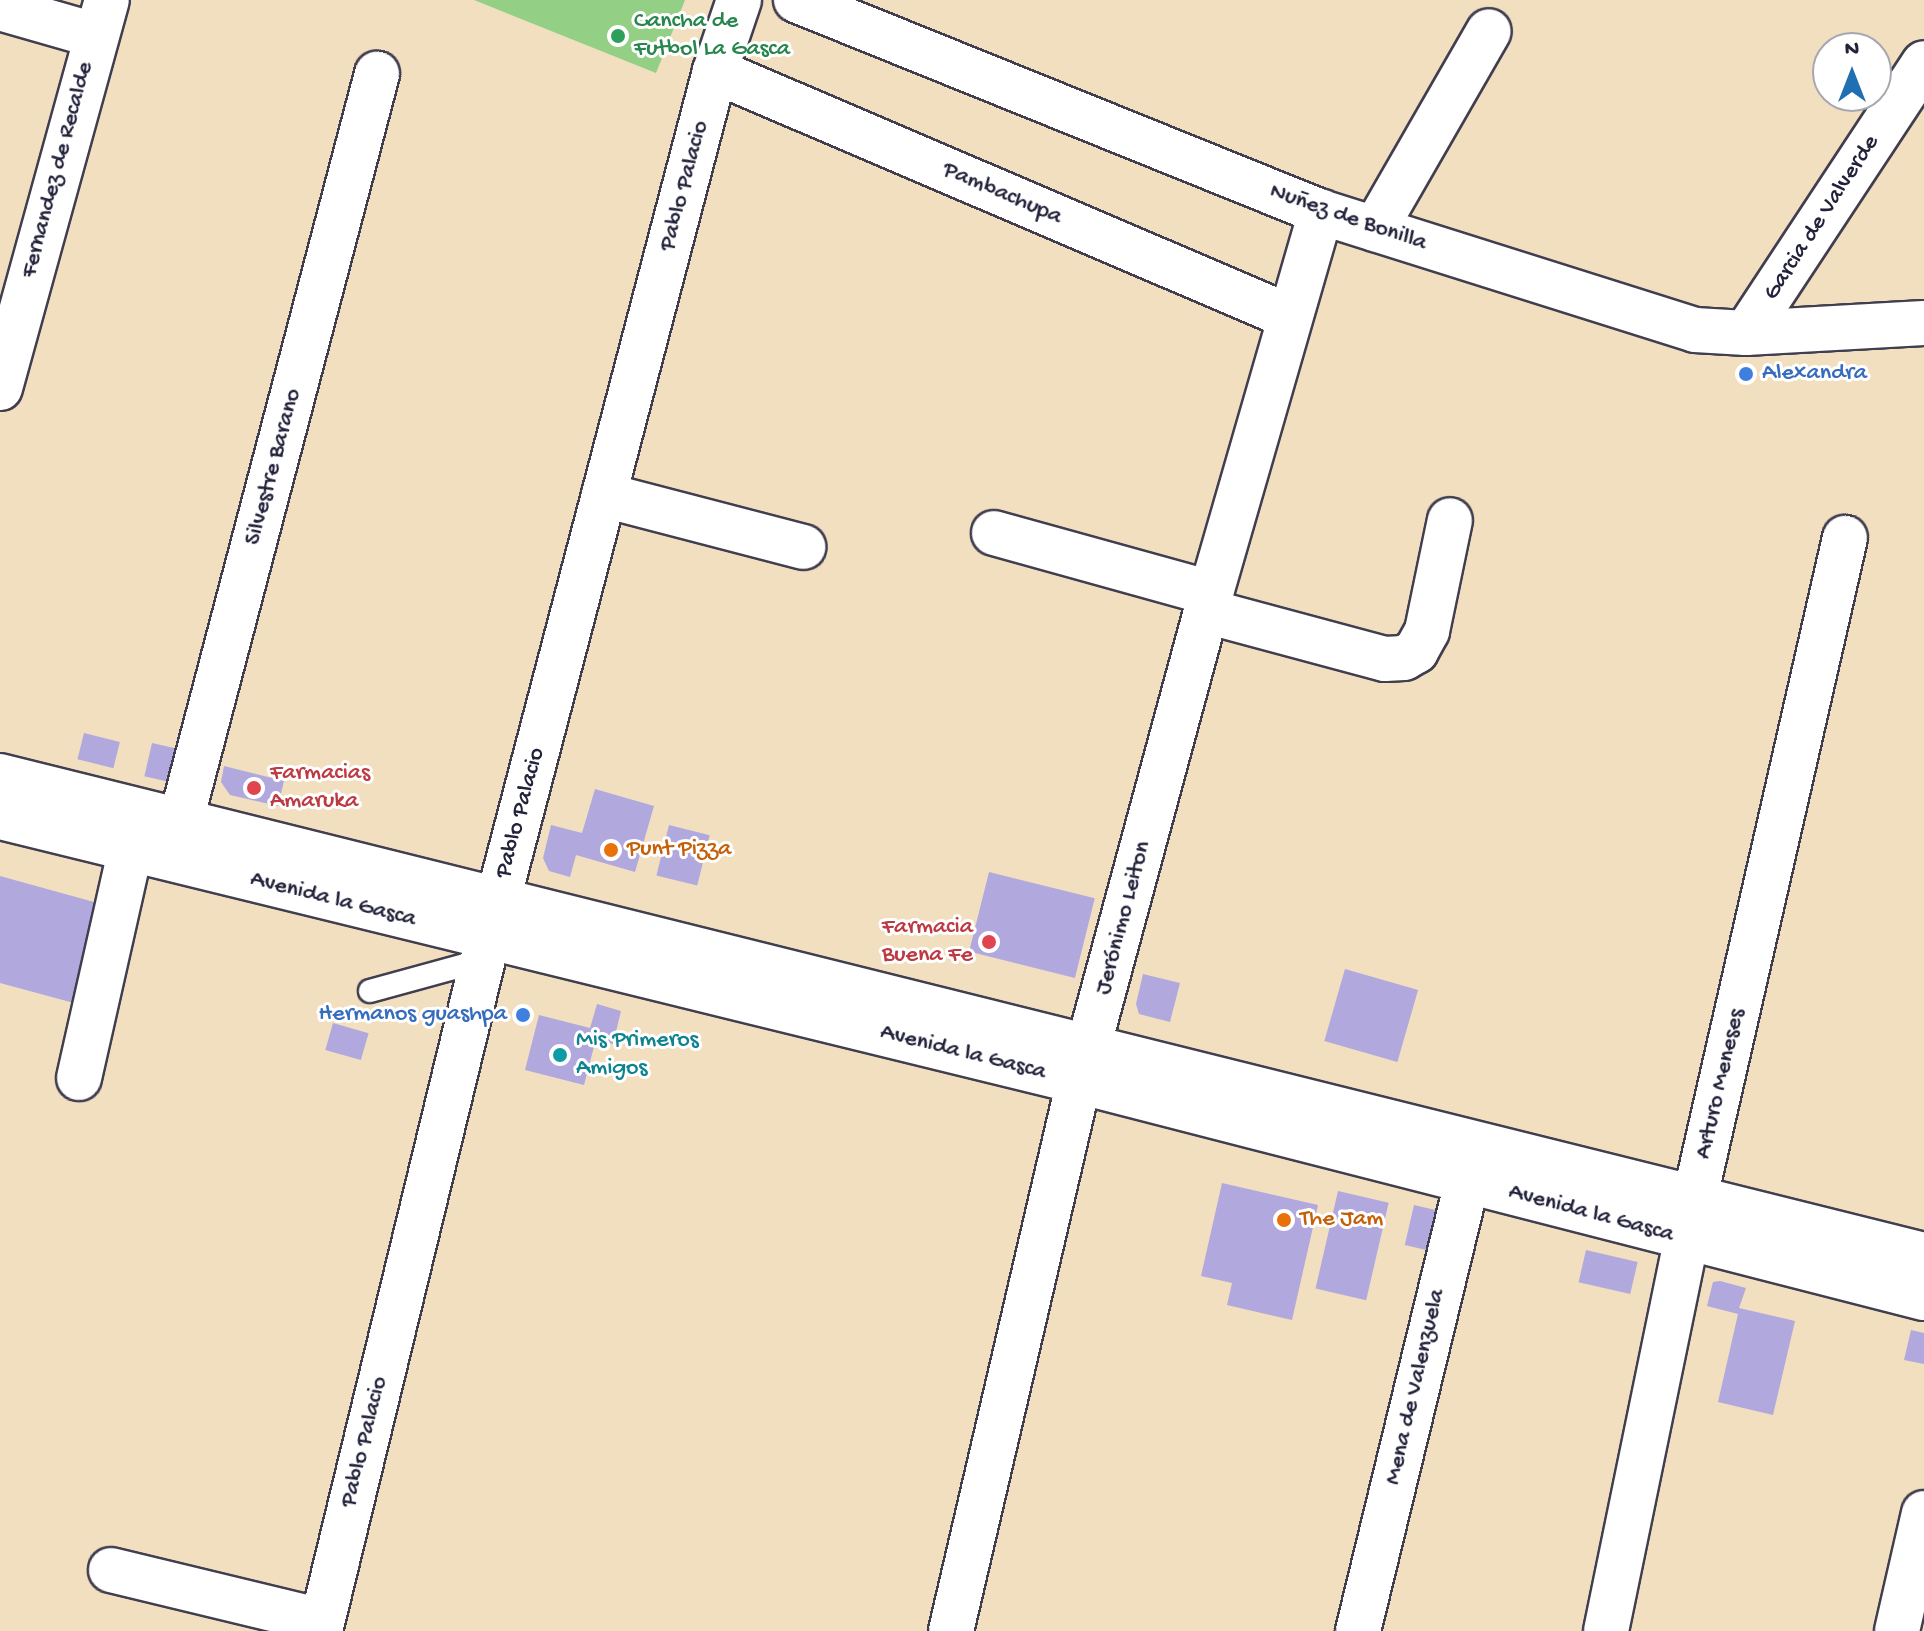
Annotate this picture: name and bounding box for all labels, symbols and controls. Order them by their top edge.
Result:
place label: Cancha de Futbol La Gasca [634,8,790,64]
marker: Cancha de Futbol La Gasca [609,27,627,45]
north arrow [1812,32,1892,112]
text: N [1845,37,1859,63]
street label: Fernandez de Recalde [15,59,101,281]
street label: Pablo Palacio [654,118,716,254]
street label: Garcia de Valverde [1758,130,1886,306]
street label: Pambachupa [938,156,1066,232]
street label: Nuñez de Bonilla [1266,178,1430,258]
place label: Alexandra [1762,360,1867,388]
marker: Alexandra [1737,365,1755,383]
street label: Silvestre Barano [239,385,309,549]
street label: Pablo Palacio [490,745,552,881]
place label: Farmacias Amaruka [270,760,370,816]
marker: Farmacias Amaruka [245,779,263,797]
place label: Punt Pizza [627,836,731,864]
street label: Jerónimo Leiton [1090,838,1158,998]
marker: Punt Pizza [602,841,620,859]
street label: Avenida la Gasca [247,865,419,935]
place label: Farmacia Buena Fe [882,914,973,970]
marker: Farmacia Buena Fe [980,933,998,951]
place label: Hermanos guashpa [319,1001,507,1029]
marker: Hermanos guashpa [514,1006,532,1024]
street label: Arturo Meneses [1690,1006,1752,1162]
street label: Avenida la Gasca [877,1018,1049,1088]
place label: Mis Primeros Amigos [576,1027,699,1083]
marker: Mis Primeros Amigos [551,1046,569,1064]
street label: Avenida la Gasca [1505,1178,1677,1250]
place label: The Jam [1300,1206,1383,1234]
marker: The Jam [1275,1211,1293,1229]
street label: Mena de Valenzuela [1379,1286,1453,1488]
street label: Pablo Palacio [335,1374,395,1510]

